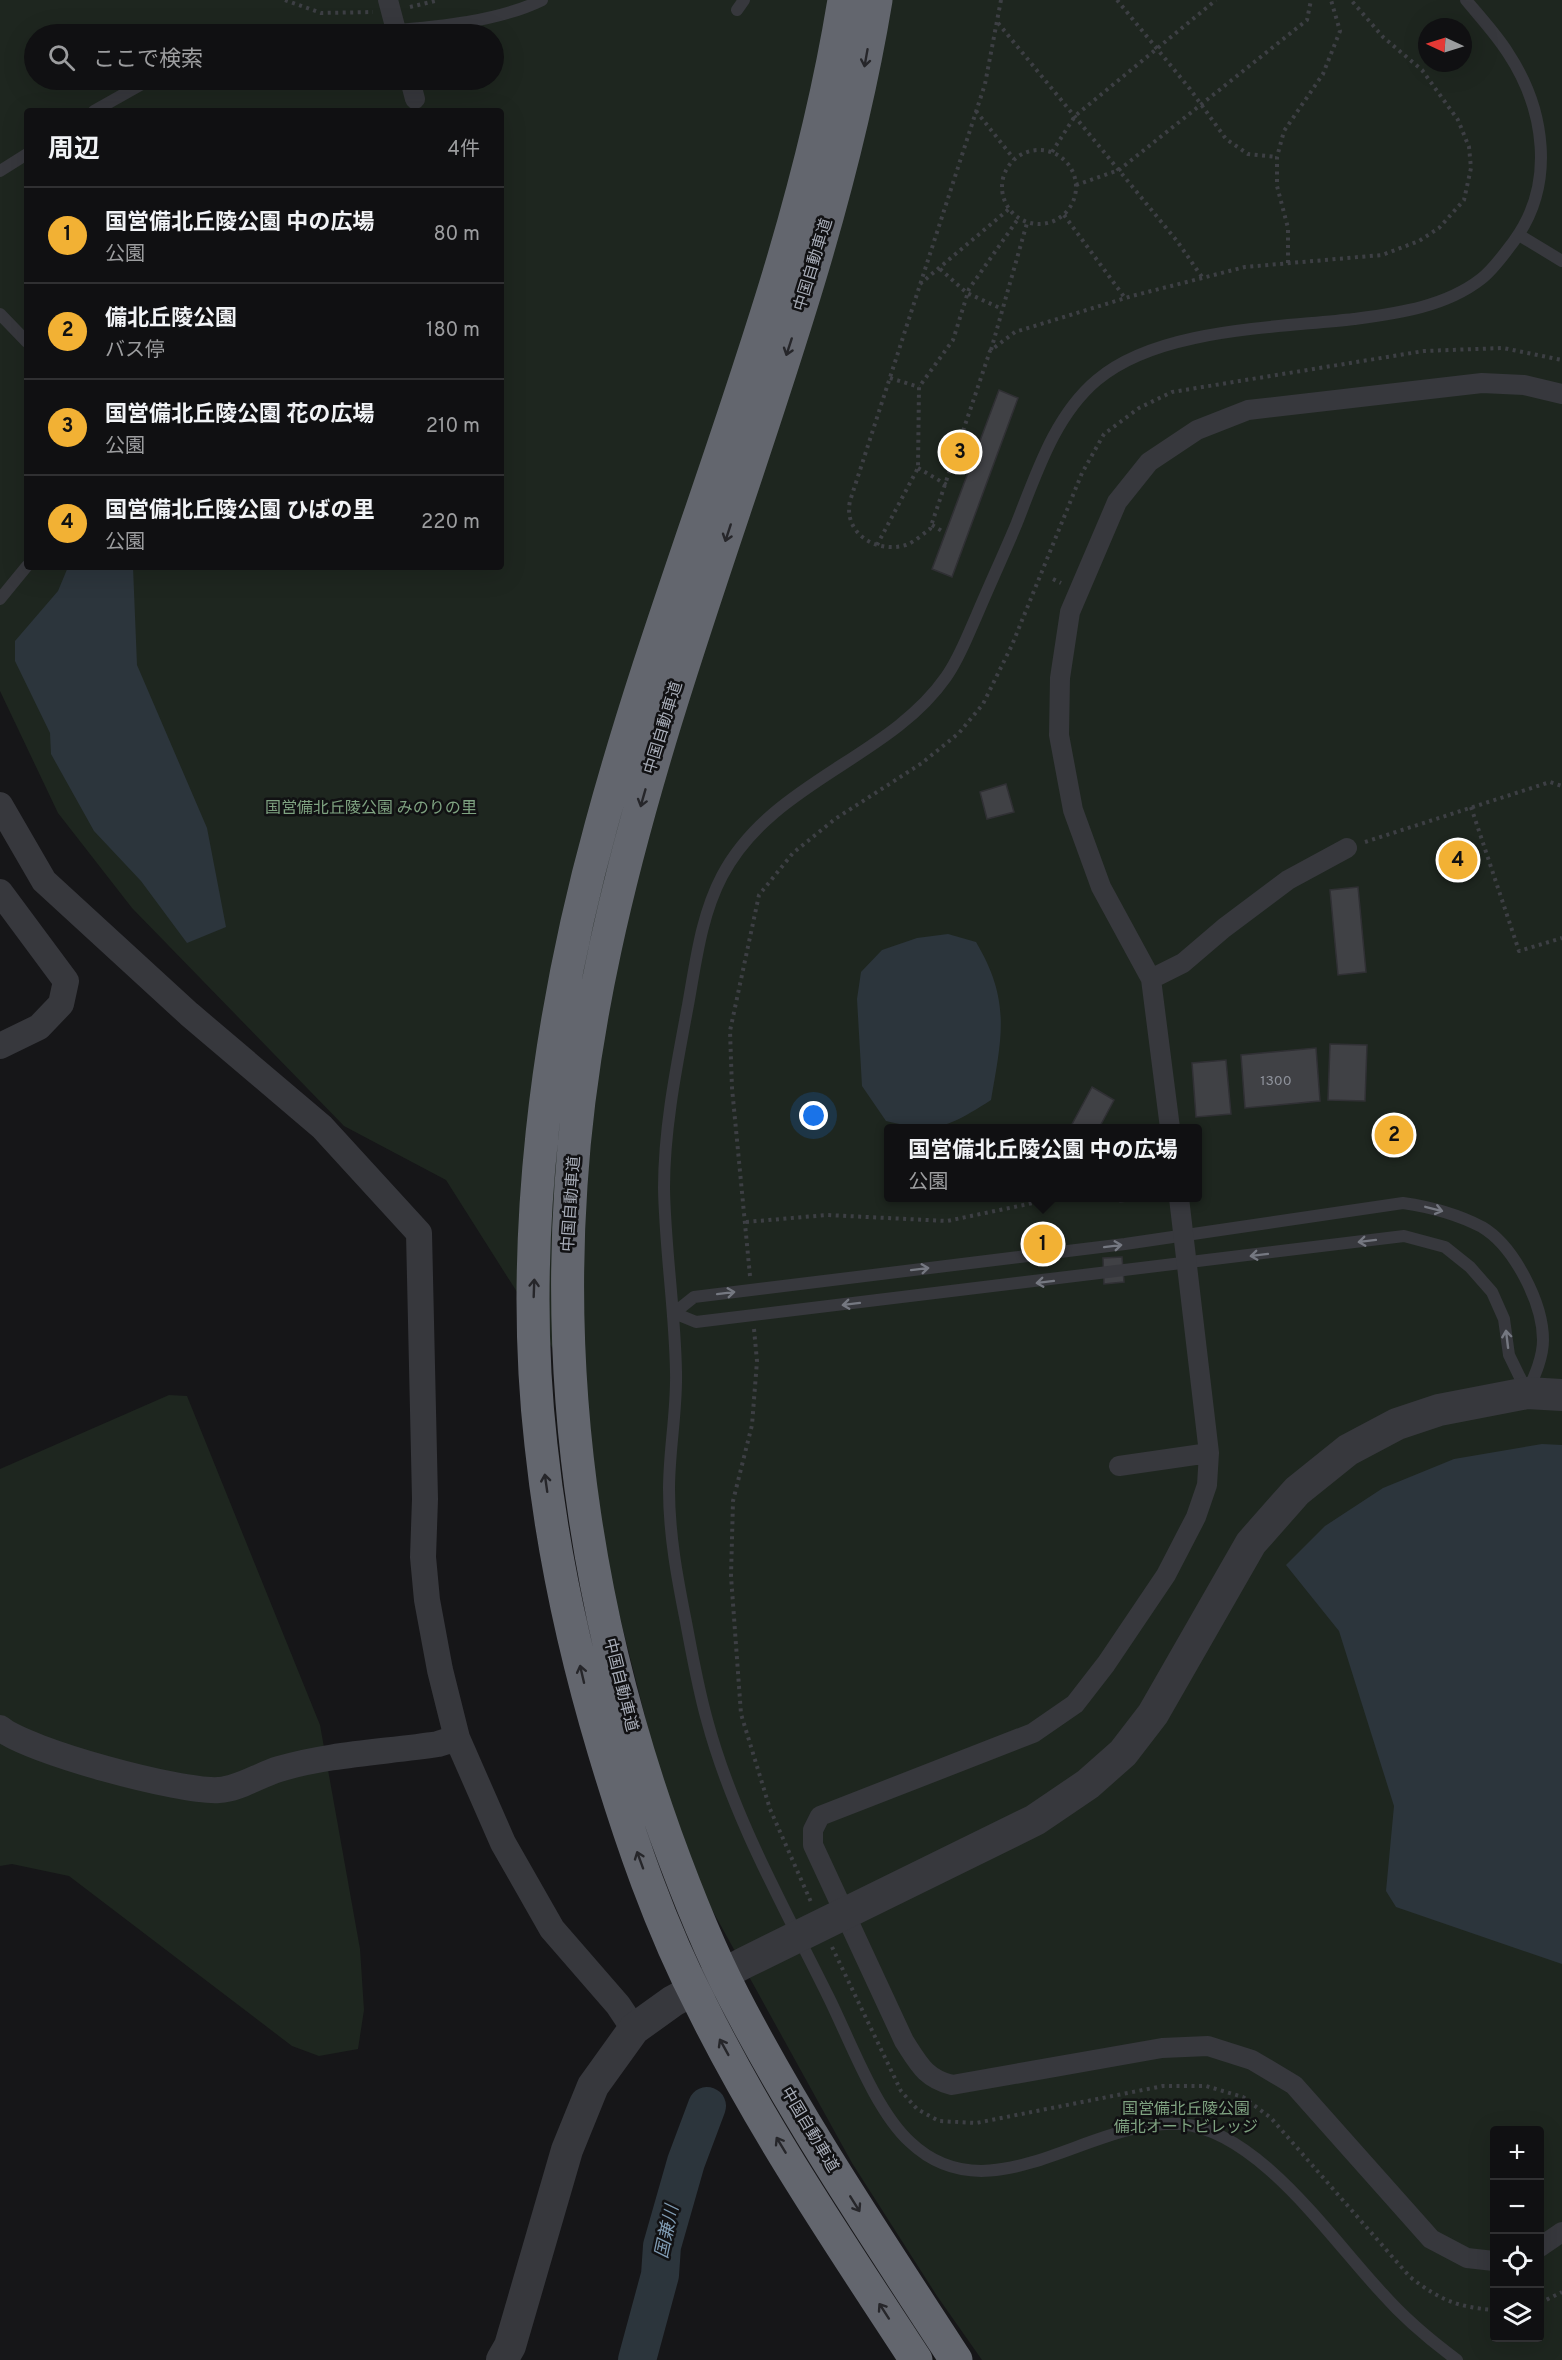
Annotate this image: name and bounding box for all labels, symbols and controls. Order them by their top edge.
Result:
north arrow [1418,18,1472,72]
search box [24,24,504,90]
icon: search [45,41,78,74]
text: ここで検索 [93,47,203,74]
one-way arrow [861,47,872,67]
text: 周辺 [48,134,100,167]
text: 4件 [448,137,480,163]
text: 国営備北丘陵公園 中の広場 [105,210,375,237]
street label: 中国自動車道 [790,216,838,314]
text: 1 [64,222,72,248]
text: 80 m [434,222,480,248]
text: 公園 [105,242,145,268]
text: 備北丘陵公園 [105,306,237,333]
text: 2 [61,318,74,344]
text: 180 m [426,318,480,344]
one-way arrow [782,337,793,356]
text: バス停 [105,338,165,364]
text: 国営備北丘陵公園 花の広場 [105,402,375,429]
text: 3 [62,414,74,440]
text: 210 m [426,414,480,440]
pin: 3 [940,430,980,474]
text: 公園 [105,434,145,460]
text: 国営備北丘陵公園 ひばの里 [105,498,375,525]
text: 4 [61,510,74,536]
text: 220 m [421,510,480,536]
one-way arrow [722,523,733,542]
text: 公園 [105,530,145,556]
street label: 中国自動車道 [640,679,688,777]
one-way arrow [637,788,648,807]
park label: 国営備北丘陵公園 みのりの里 [265,799,477,819]
pin: 4 [1438,838,1478,882]
house number: 1300 [1260,1073,1292,1090]
your location [799,1101,828,1130]
pin: 2 [1374,1112,1414,1158]
popup [884,1124,1202,1202]
text: 国営備北丘陵公園 中の広場 [908,1138,1178,1165]
street label: 中国自動車道 [559,1155,585,1253]
text: 公園 [908,1170,948,1196]
one-way arrow [1424,1203,1443,1215]
pin: 1 [1024,1222,1062,1266]
one-way arrow [1358,1236,1377,1247]
one-way arrow [1103,1240,1123,1251]
one-way arrow [1250,1250,1270,1261]
one-way arrow [909,1263,929,1274]
one-way arrow [1035,1276,1055,1287]
one-way arrow [529,1279,540,1299]
one-way arrow [716,1287,736,1298]
one-way arrow [842,1299,862,1310]
one-way arrow [1501,1329,1512,1349]
one-way arrow [541,1473,552,1493]
street label: 中国自動車道 [599,1636,641,1734]
one-way arrow [576,1665,588,1684]
one-way arrow [634,1852,645,1870]
one-way arrow [717,2038,729,2055]
street label: 中国自動車道 [776,2084,842,2176]
park label: 国営備北丘陵公園 備北オートビレッジ [1114,2100,1258,2138]
map controls [1490,2126,1544,2342]
button: + [1490,2126,1544,2180]
one-way arrow [774,2137,786,2154]
button: − [1490,2180,1544,2234]
one-way arrow [849,2195,861,2212]
water label: 国兼川 [651,2201,685,2261]
button: locate [1490,2234,1544,2288]
button: layers [1490,2288,1544,2342]
one-way arrow [877,2303,889,2320]

